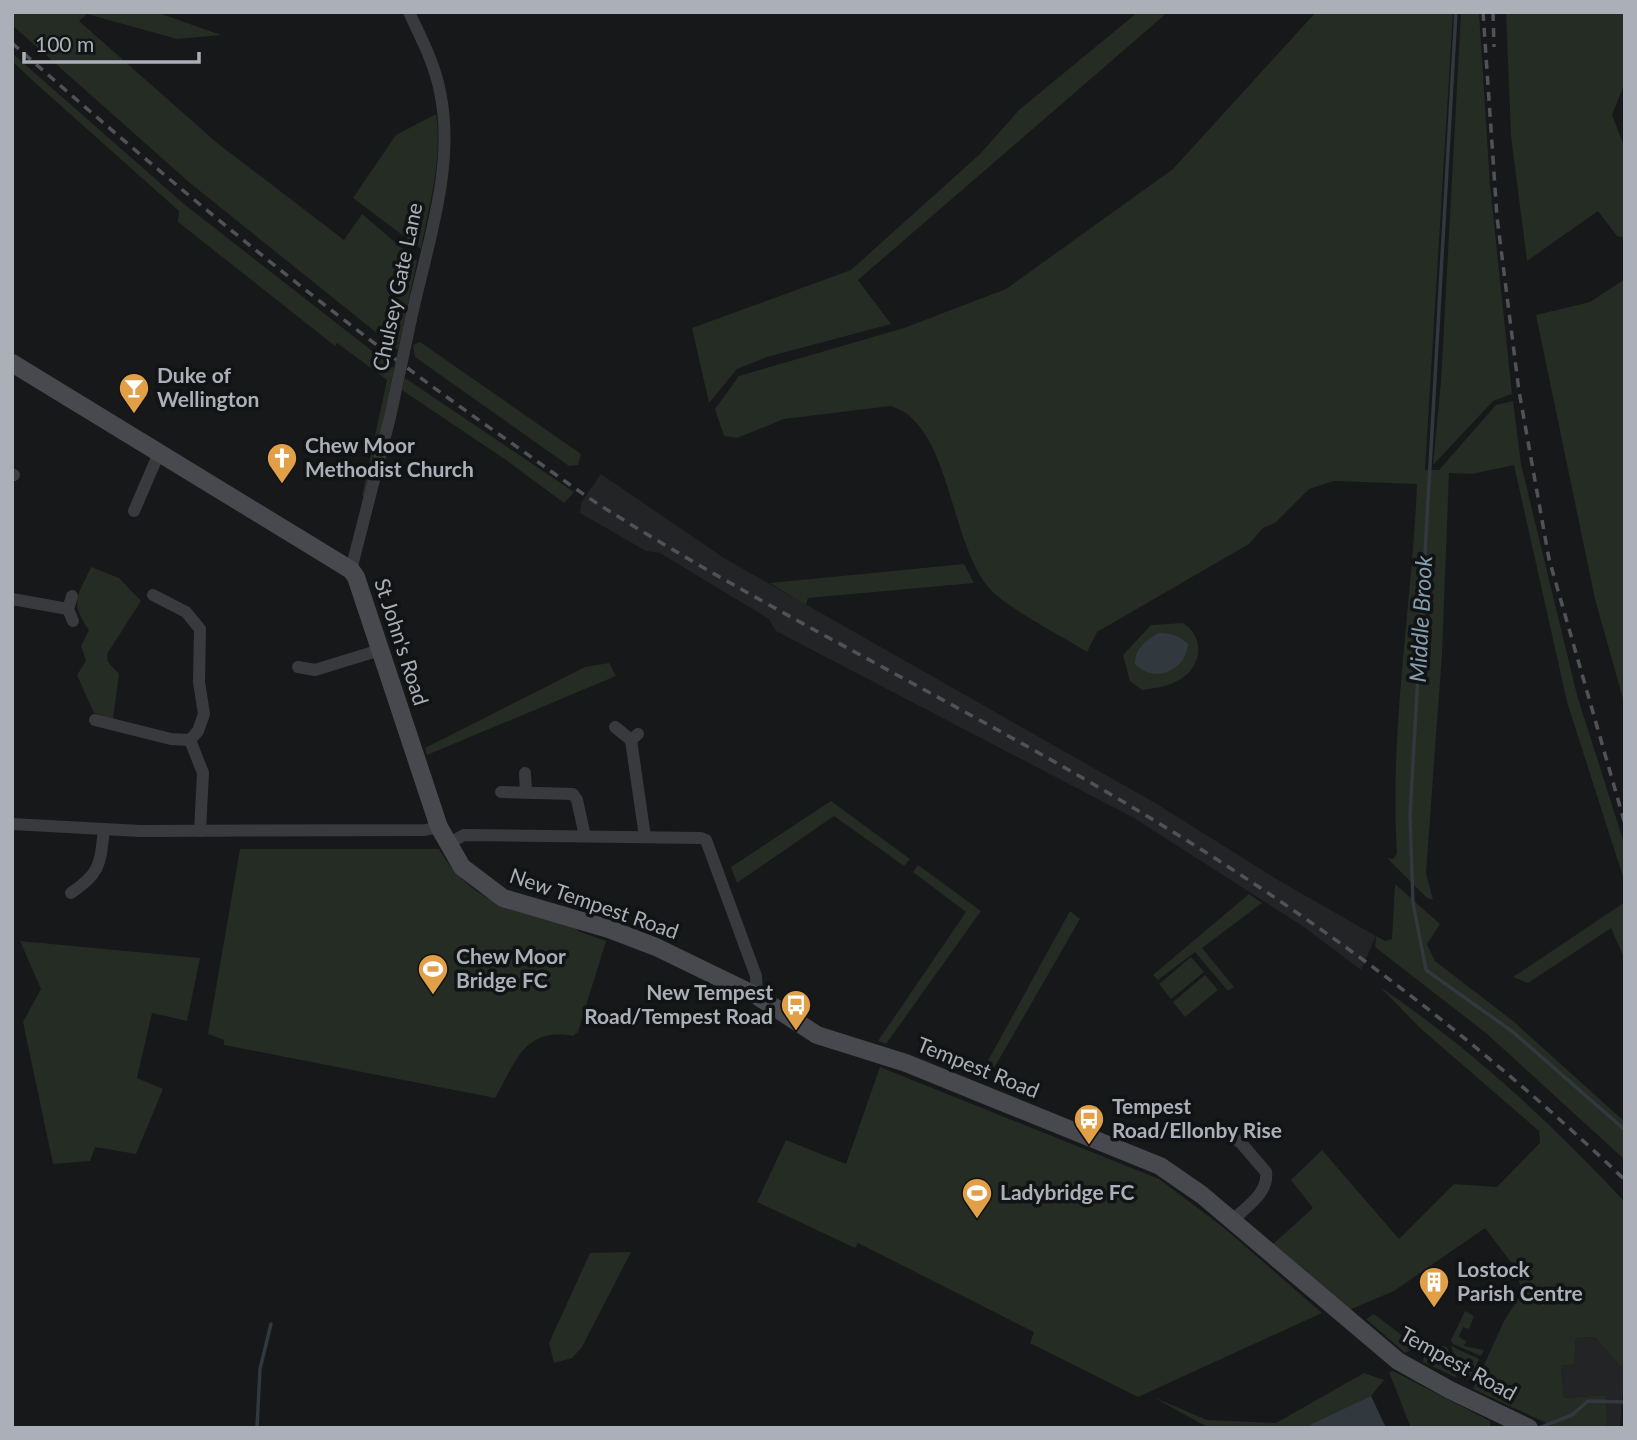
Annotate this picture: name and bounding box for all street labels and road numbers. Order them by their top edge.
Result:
street label: Chulsey Gate Lane [366,200,427,373]
street label: St John's Road [370,575,435,708]
street label: New Tempest Road [507,862,682,943]
street label: Tempest Road [914,1031,1043,1102]
street label: Tempest Road [1396,1320,1521,1405]

